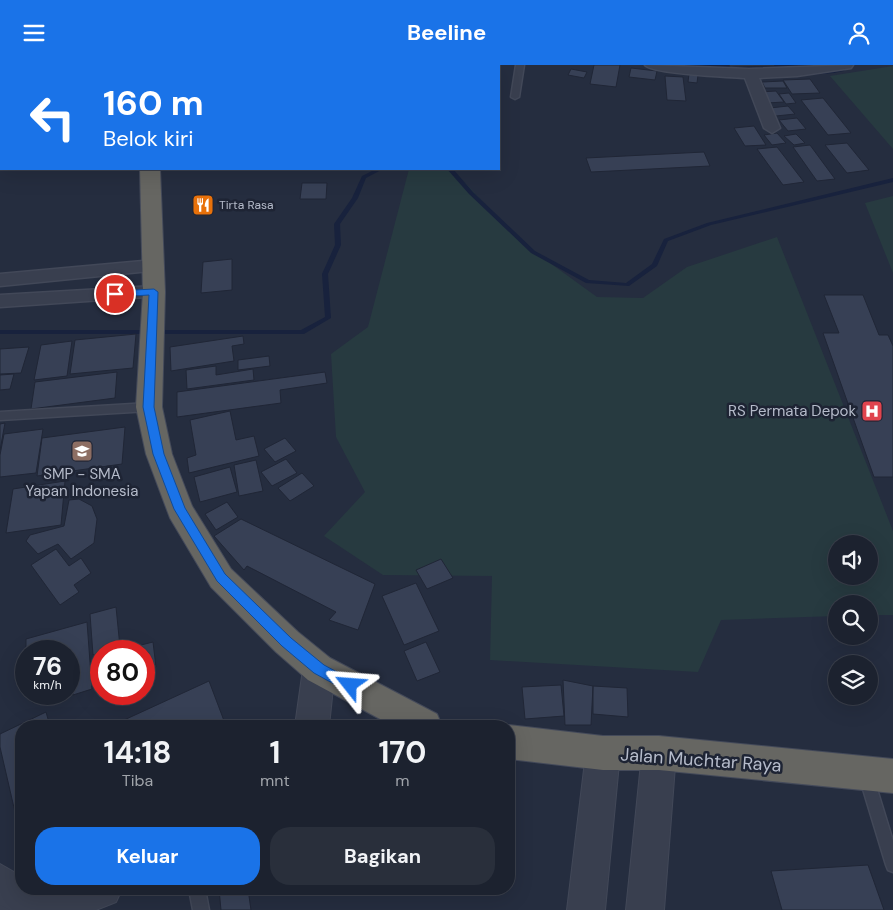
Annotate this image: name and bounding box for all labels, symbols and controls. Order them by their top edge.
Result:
text: Beeline [407,18,486,47]
icon: menu [20,19,48,47]
icon: person [845,19,873,47]
text: 160 m [103,80,204,126]
icon: left [20,85,85,150]
text: Belok kiri [103,124,193,153]
restaurant icon: Tirta Rasa [191,193,215,217]
place label: Tirta Rasa [219,197,274,213]
pin [94,273,136,315]
icon: arrive [101,280,129,308]
hospital icon: RS Permata Depok [860,399,884,423]
place label: RS Permata Depok [728,401,856,421]
school or university icon: SMP - SMA Yapan Indonesia [70,439,94,463]
place label: SMP - SMA Yapan Indonesia [26,464,138,501]
map controls [828,535,878,705]
button: sound [828,535,878,585]
button: search [828,595,878,645]
speed limit sign: 80 [90,640,155,705]
text: 76 [33,650,62,683]
button: layers [828,655,878,705]
position arrow [323,658,375,710]
text: km/h [33,677,62,693]
text: 14:18 [104,733,172,772]
text: 1 [270,733,280,772]
text: 170 [378,733,426,772]
street label: Jalan Muchtar Raya [620,742,782,778]
text: Tiba [122,770,153,791]
text: mnt [260,770,290,791]
text: m [395,770,410,791]
button: Keluar [35,827,260,885]
button: Bagikan [270,827,495,885]

